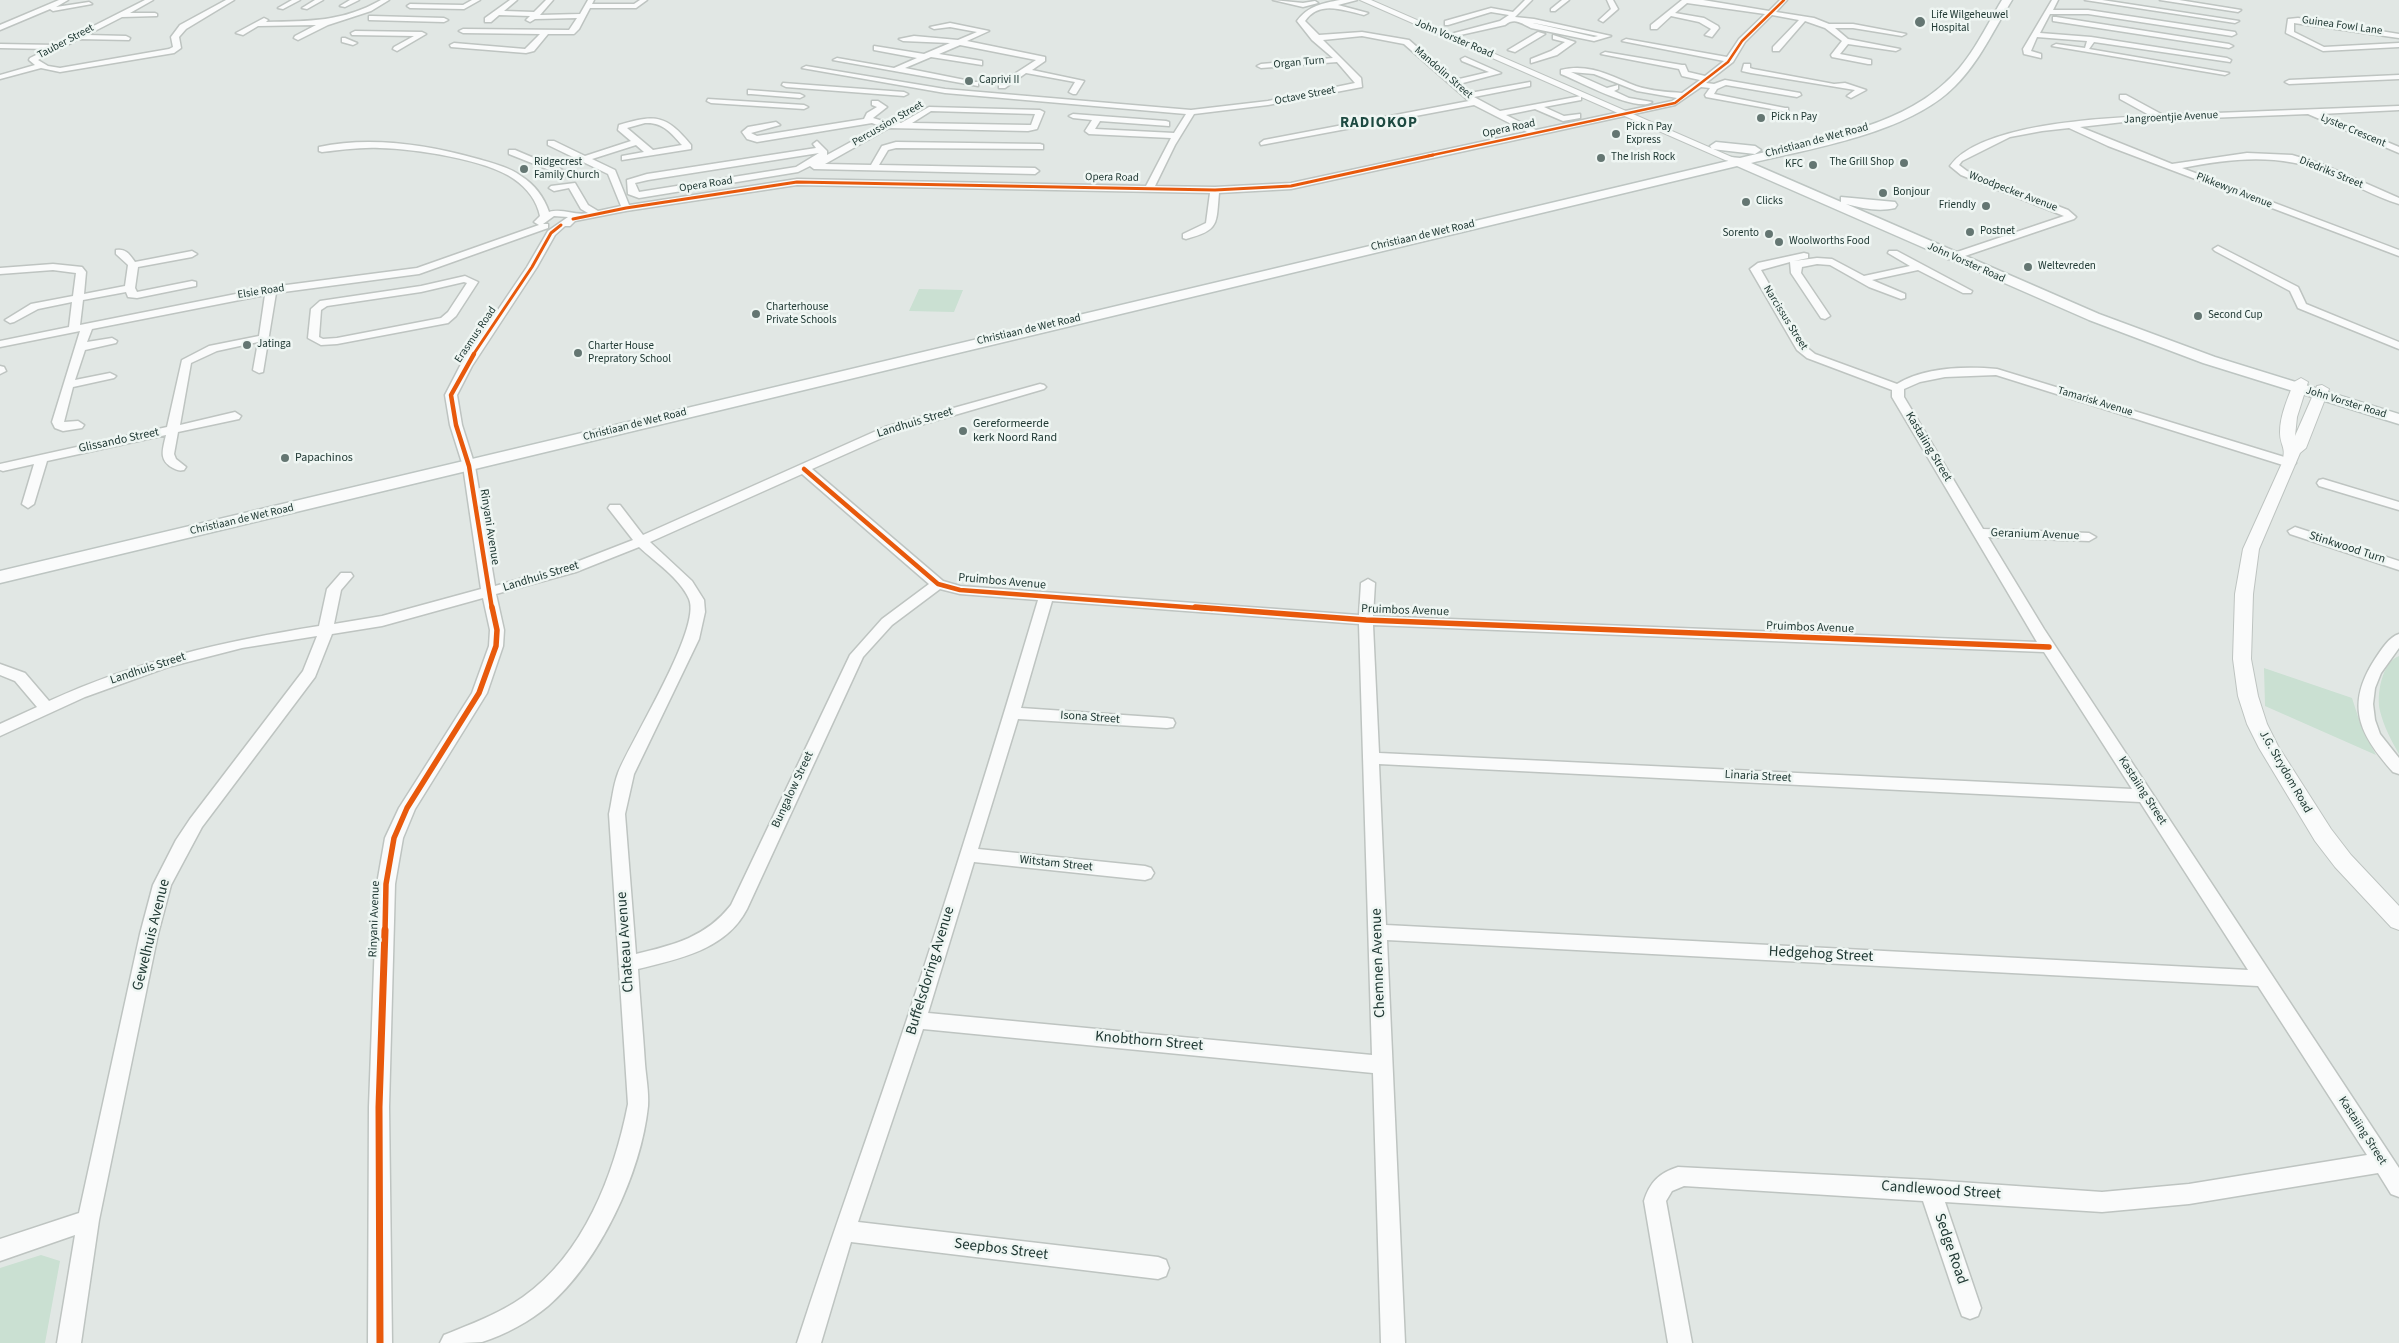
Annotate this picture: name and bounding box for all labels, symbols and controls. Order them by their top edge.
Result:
place label: Life Wilgeheuwel Hospital [1931,9,2008,35]
street label: Guinea Fowl Lane [2301,14,2383,38]
marker: Life Wilgeheuwel Hospital [1913,15,1927,29]
street label: John Vorster Road [1413,17,1495,61]
street label: Tauber Street [36,22,96,62]
street label: Mandolin Street [1411,44,1475,102]
street label: Organ Turn [1273,54,1325,72]
place label: Caprivi II [979,74,1019,88]
marker: Caprivi II [963,75,975,87]
street label: Octave Street [1274,84,1336,108]
street label: Percussion Street [850,98,926,150]
street label: Jangroentjie Avenue [2124,109,2218,127]
place label: Pick n Pay [1771,111,1817,125]
street label: Lyster Crescent [2318,111,2388,151]
marker: Pick n Pay [1755,112,1767,124]
district label: RADIOKOP [1339,115,1419,133]
street label: Opera Road [1481,117,1537,141]
place label: Pick n Pay Express [1626,121,1672,147]
street label: Christiaan de Wet Road [1764,121,1870,161]
marker: Pick n Pay Express [1610,128,1622,140]
place label: The Irish Rock [1611,151,1675,165]
marker: The Irish Rock [1595,152,1607,164]
street label: Diedriks Street [2297,154,2365,192]
place label: Ridgecrest Family Church [534,156,600,182]
place label: The Grill Shop [1829,156,1894,170]
marker: The Grill Shop [1898,157,1910,169]
place label: KFC [1785,158,1803,172]
marker: KFC [1807,159,1819,171]
marker: Ridgecrest Family Church [518,163,530,175]
street label: Woodpecker Avenue [1967,169,2059,215]
street label: Pikkewyn Avenue [2194,170,2274,212]
street label: Opera Road [1085,171,1139,185]
street label: Opera Road [678,174,734,196]
place label: Bonjour [1893,186,1930,200]
marker: Bonjour [1877,187,1889,199]
place label: Clicks [1756,195,1783,209]
marker: Clicks [1740,196,1752,208]
place label: Friendly [1939,199,1976,213]
marker: Friendly [1980,200,1992,212]
street label: Christiaan de Wet Road [1370,218,1476,254]
place label: Postnet [1980,225,2015,239]
marker: Postnet [1964,226,1976,238]
place label: Sorento [1722,227,1759,241]
marker: Sorento [1763,228,1775,240]
place label: Woolworths Food [1789,235,1870,249]
marker: Woolworths Food [1773,236,1785,248]
street label: John Vorster Road [1925,240,2007,286]
place label: Weltevreden [2038,260,2096,274]
marker: Weltevreden [2022,261,2034,273]
street label: Elsie Road [237,282,285,302]
street label: Narcissus Street [1760,283,1810,353]
place label: Charterhouse Private Schools [766,301,836,327]
street label: Erasmus Road [452,304,500,366]
marker: Charterhouse Private Schools [750,308,762,320]
place label: Second Cup [2208,309,2263,323]
marker: Second Cup [2192,310,2204,322]
street label: Christiaan de Wet Road [976,312,1082,348]
place label: Jatinga [257,338,291,352]
marker: Jatinga [241,339,253,351]
place label: Charter House Prepratory School [588,340,671,366]
marker: Charter House Prepratory School [572,347,584,359]
street label: Tamarisk Avenue [2056,384,2134,420]
street label: John Vorster Road [2304,384,2388,422]
street label: Landhuis Street [875,405,955,441]
street label: Christiaan de Wet Road [582,406,688,444]
street label: Kastaiing Street [1902,410,1954,484]
place label: Gereformeerde kerk Noord Rand [973,417,1057,445]
street label: Glissando Street [78,425,160,457]
marker: Gereformeerde kerk Noord Rand [957,425,969,437]
place label: Papachinos [295,451,353,465]
marker: Papachinos [279,452,291,464]
street label: Rinyani Avenue [476,488,502,566]
street label: Christiaan de Wet Road [189,502,295,538]
street label: Geranium Avenue [1990,526,2080,544]
street label: Stinkwood Turn [2307,529,2387,567]
street label: Landhuis Street [501,559,581,595]
street label: Pruimbos Avenue [958,571,1046,593]
street label: Pruimbos Avenue [1361,602,1449,620]
street label: Pruimbos Avenue [1766,619,1854,637]
street label: Landhuis Street [108,650,188,688]
street label: Isona Street [1060,709,1120,727]
street label: J.G. Strydom Road [2256,728,2314,816]
street label: Bungalow Street [769,749,817,831]
street label: Kastaiing Street [2115,754,2169,828]
street label: Linaria Street [1724,768,1792,786]
street label: Witstam Street [1019,853,1093,875]
street label: Gewelhuis Avenue [129,877,175,993]
street label: Rinyani Avenue [366,880,384,958]
street label: Chateau Avenue [613,891,639,993]
street label: Buffelsdoring Avenue [903,905,959,1037]
street label: Chemnen Avenue [1368,908,1390,1018]
street label: Hedgehog Street [1768,943,1874,967]
street label: Knobthorn Street [1094,1028,1204,1056]
street label: Kastaiing Street [2335,1094,2389,1168]
street label: Candlewood Street [1881,1178,2001,1204]
street label: Sedge Road [1929,1211,1971,1287]
street label: Seepbos Street [953,1235,1049,1265]

